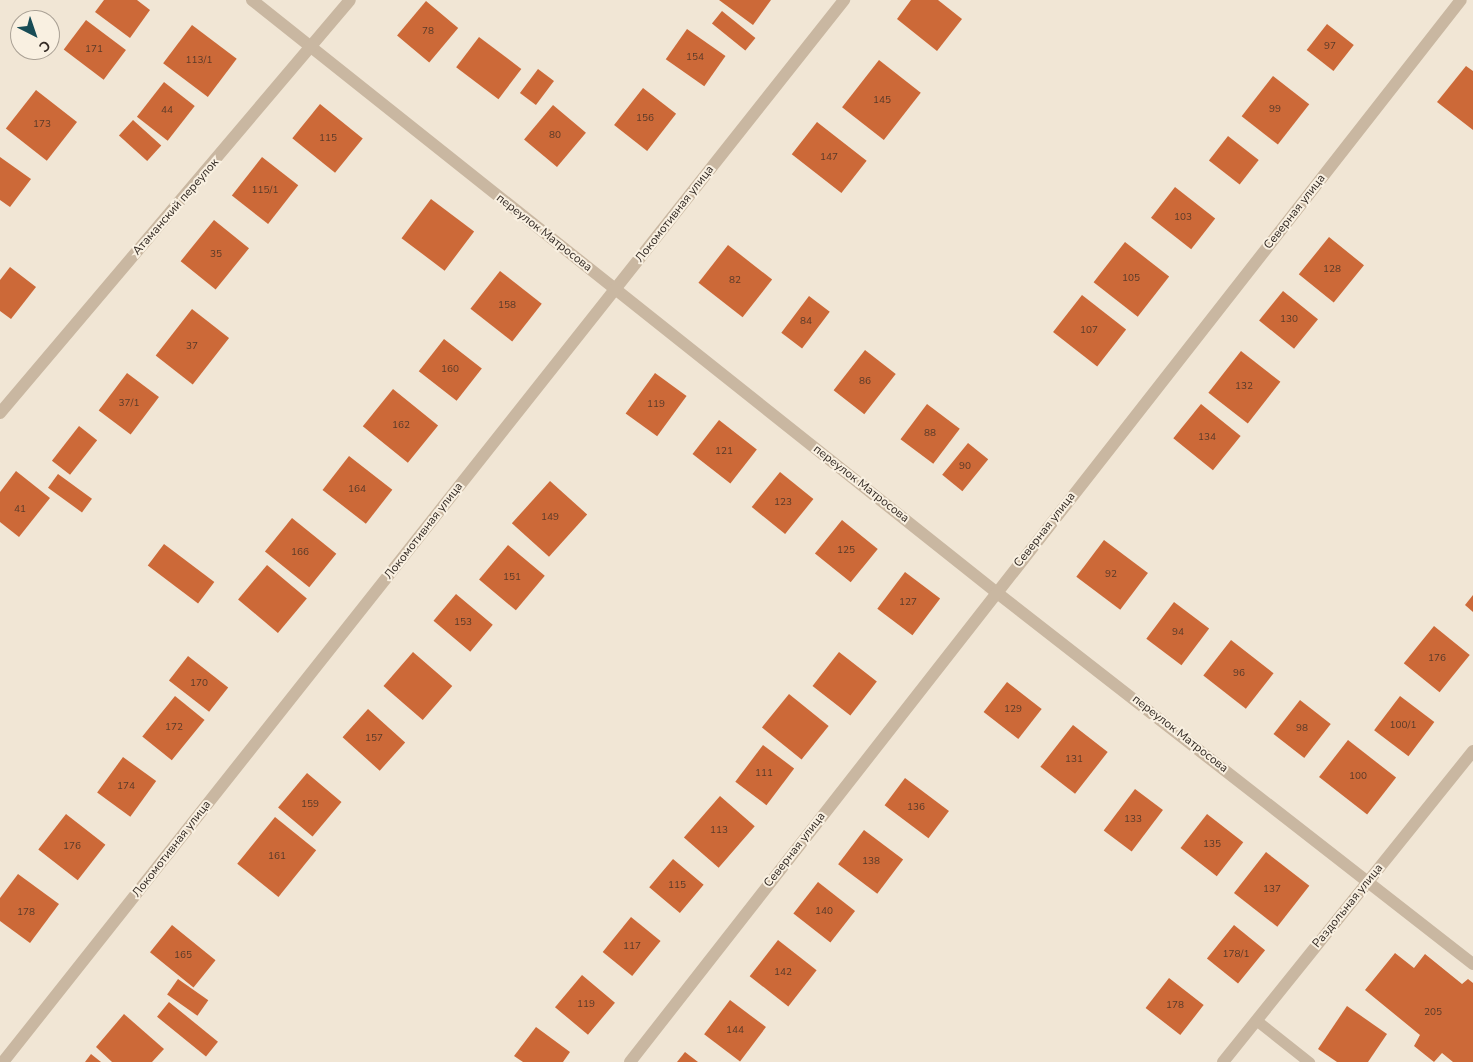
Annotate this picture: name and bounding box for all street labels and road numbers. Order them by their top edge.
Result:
street label: Атаманский переулок [130,156,222,258]
street label: Локомотивная улица [633,163,717,265]
street label: Северная улица [1261,172,1329,252]
street label: переулок Матросова [493,191,595,275]
street label: переулок Матросова [810,442,912,526]
street label: Локомотивная улица [382,480,466,582]
street label: Северная улица [1011,490,1079,570]
street label: переулок Матросова [1129,692,1231,776]
street label: Локомотивная улица [130,798,214,900]
street label: Северная улица [761,810,829,890]
street label: Раздольная улица [1310,861,1386,951]

